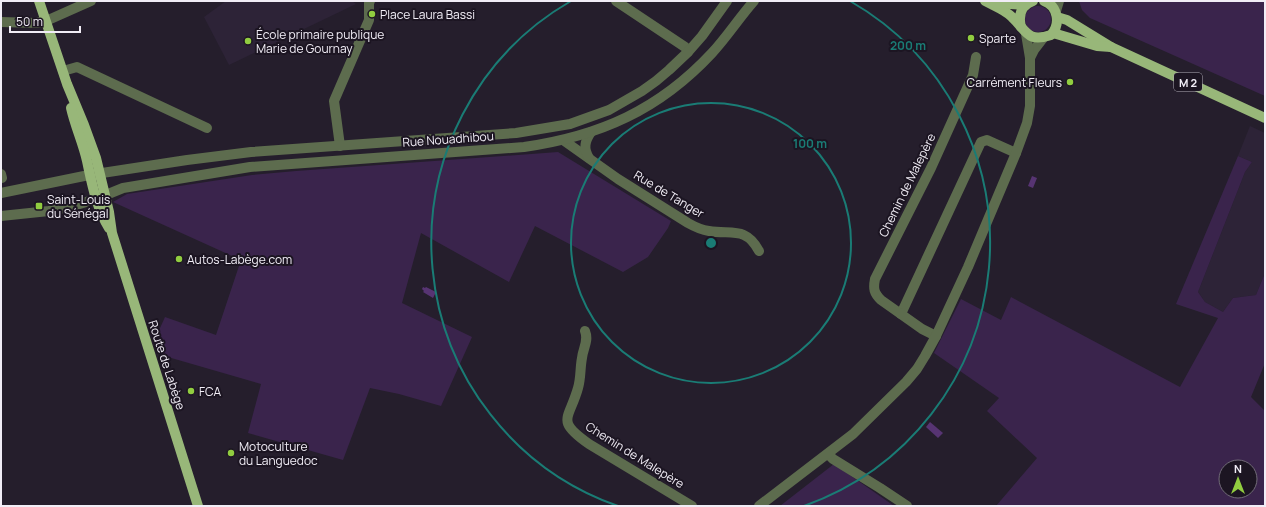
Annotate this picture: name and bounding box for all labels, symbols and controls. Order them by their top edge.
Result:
place label: Place Laura Bassi [380,6,475,23]
scale bar [10,8,80,34]
marker: Place Laura Bassi [367,9,377,19]
text: 50 m [16,13,43,30]
place label: École primaire publique Marie de Gournay [256,26,384,57]
place label: Sparte [979,30,1016,47]
marker: Sparte [966,33,976,43]
marker: École primaire publique Marie de Gournay [243,36,253,46]
text: 200 m [890,37,926,54]
road number: M 2 [1174,73,1202,91]
place label: Carrément Fleurs [967,74,1062,91]
marker: Carrément Fleurs [1065,77,1075,87]
street label: Rue Nouadhibou [402,127,494,151]
street label: Chemin de Malepère [875,130,939,240]
text: 100 m [793,135,827,152]
street label: Rue de Tanger [631,166,708,222]
place label: Saint-Louis du Sénégal [47,191,110,222]
marker: Saint-Louis du Sénégal [34,201,44,211]
centre of rings [704,236,718,250]
place label: Autos-Labège.com [187,251,292,268]
marker: Autos-Labège.com [174,254,184,264]
street label: Route de Labège [144,318,190,412]
place label: FCA [199,383,221,400]
marker: FCA [186,386,196,396]
street label: Chemin de Malepère [582,418,688,492]
place label: Motoculture du Languedoc [239,438,318,469]
marker: Motoculture du Languedoc [226,448,236,458]
north arrow [1218,459,1258,499]
text: N [1234,461,1242,476]

